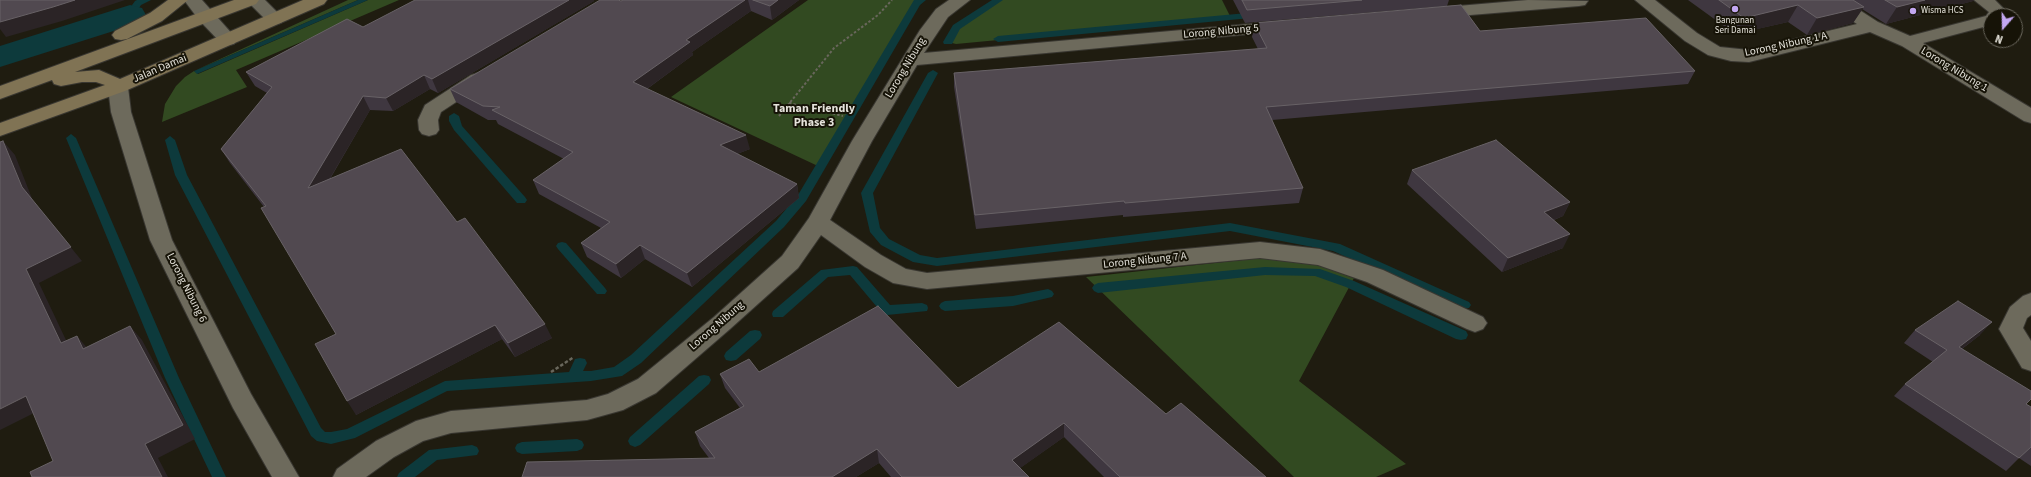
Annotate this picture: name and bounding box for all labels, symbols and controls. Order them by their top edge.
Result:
marker: Bangunan Seri Damai [1730,4,1740,14]
marker: Wisma HCS [1908,6,1918,16]
place label: Wisma HCS [1921,6,1963,16]
north arrow [1983,8,2023,48]
place label: Bangunan Seri Damai [1715,16,1755,37]
street label: Lorong Nibung 5 [1183,22,1259,42]
street label: Lorong Nibung 1 A [1744,30,1828,60]
text: N [1993,31,2005,47]
street label: Lorong Nibung [883,35,929,101]
street label: Lorong Nibung 1 [1918,45,1990,95]
street label: Jalan Damai [131,52,189,86]
district label: Taman Friendly Phase 3 [773,102,855,130]
street label: Lorong Nibung 7 A [1103,250,1187,272]
street label: Lorong Nibung 6 [163,251,209,325]
street label: Lorong Nibung [687,299,747,353]

